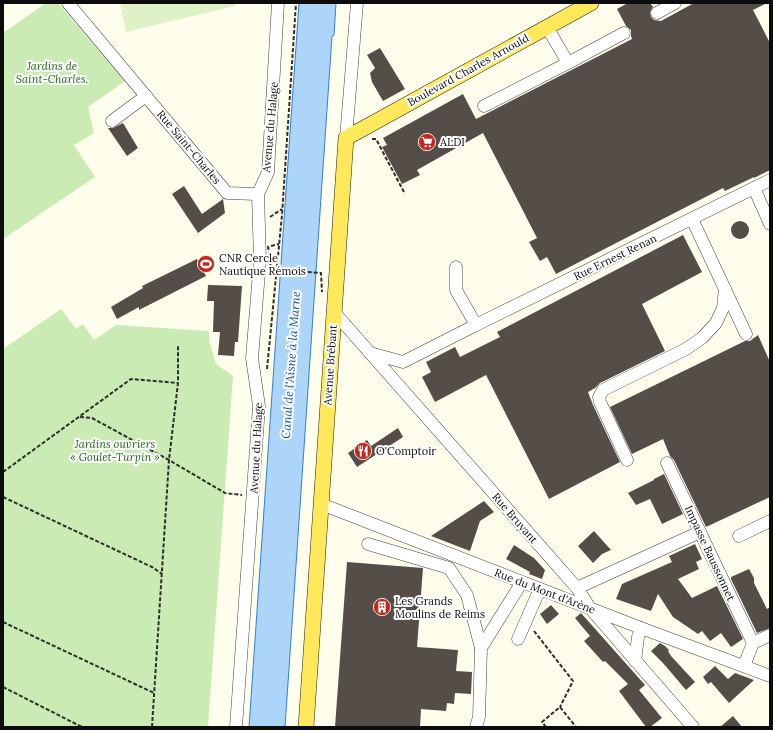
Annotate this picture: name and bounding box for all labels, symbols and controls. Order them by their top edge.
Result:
street label: Boulevard Charles Arnould [405,31,531,109]
park label: Jardins de Saint-Charles. [16,59,88,86]
street label: Avenue du Halage [259,81,281,174]
street label: Rue Saint-Charles [154,107,224,187]
supermarket icon: ALDI [417,132,437,152]
place label: ALDI [439,135,465,149]
street label: Rue Ernest Renan [571,231,659,283]
place label: CNR Cercle Nautique Rémois [219,251,306,278]
sports icon: CNR Cercle Nautique Rémois [196,254,216,274]
water label: Canal de l'Aisne à la Marne [278,291,303,439]
street label: Avenue Brébant [320,324,340,407]
street label: Avenue du Halage [247,402,265,495]
park label: Jardins ouvriers « Goulet-Turpin » [70,437,160,464]
restaurant icon: O'Comptoir [353,441,373,461]
place label: O'Comptoir [376,444,436,458]
street label: Rue Bruyant [489,490,541,547]
street label: Impasse Baussonnet [682,503,739,604]
street label: Rue du Mont d'Arène [493,565,598,617]
place label: Les Grands Moulins de Reims [395,594,485,621]
building icon: Les Grands Moulins de Reims [372,597,392,617]

